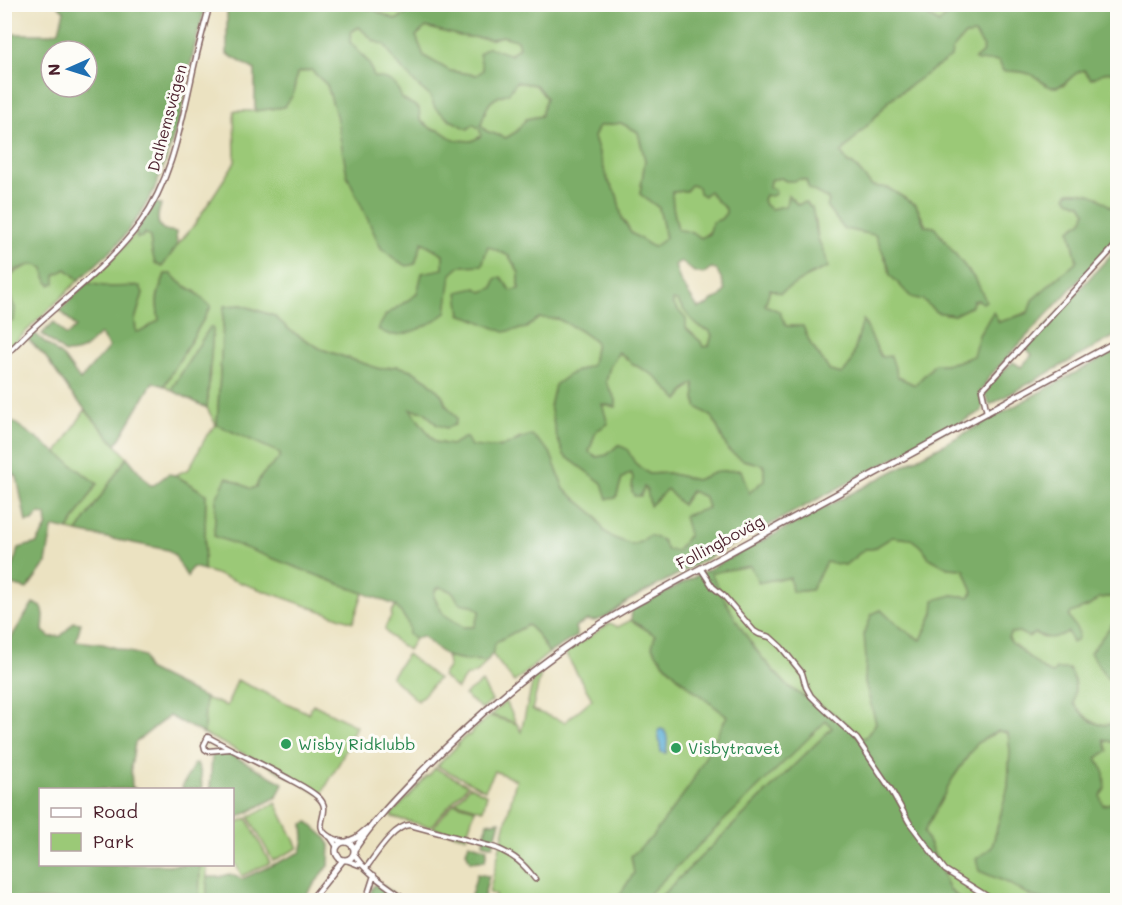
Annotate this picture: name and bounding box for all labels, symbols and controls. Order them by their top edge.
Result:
north arrow [39,39,99,99]
street label: Dalhemsvägen [142,62,191,174]
text: N [43,63,64,76]
street label: Follingboväg [672,510,767,573]
place label: Wisby Ridklubb [298,733,415,754]
marker: Wisby Ridklubb [279,737,293,751]
place label: Visbytravet [688,737,780,758]
marker: Visbytravet [669,741,683,755]
legend [39,788,234,866]
text: Road [93,799,138,823]
text: Park [93,829,134,853]

